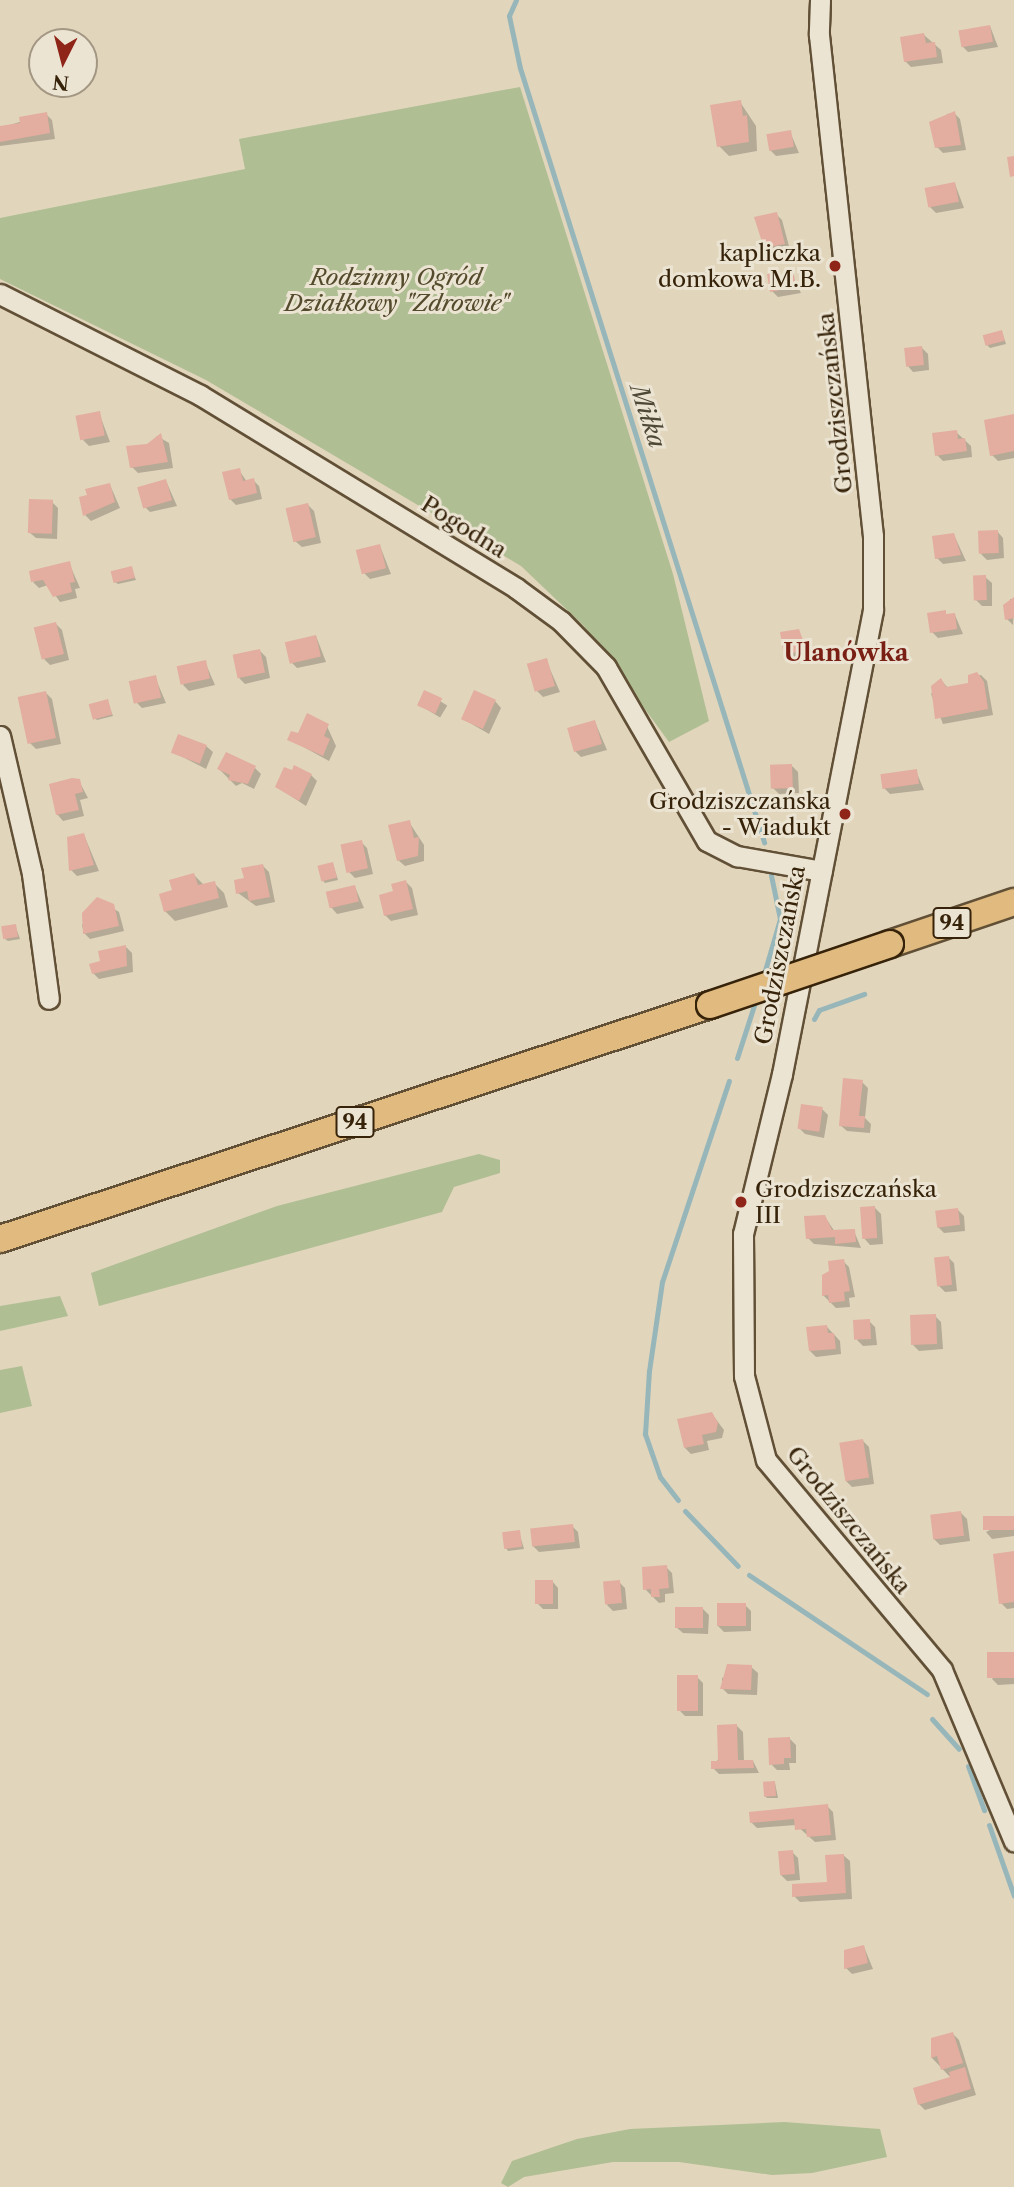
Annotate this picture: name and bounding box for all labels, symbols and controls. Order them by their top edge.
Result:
north arrow [28,28,98,98]
text: N [52,70,70,95]
place label: kapliczka domkowa M.B. [658,239,821,293]
marker: kapliczka domkowa M.B. [827,258,843,274]
park label: Rodzinny Ogród Działkowy "Zdrowie" [284,263,508,317]
street label: Grodziszczańska [812,311,858,495]
water label: Miłka [624,380,672,452]
street label: Pogodna [416,490,512,564]
district label: Ulanówka [783,639,909,667]
place label: Grodziszczańska - Wiadukt [649,787,831,841]
marker: Grodziszczańska - Wiadukt [837,806,853,822]
street label: Grodziszczańska [749,863,811,1047]
road number: 94 [931,906,973,940]
road number: 94 [334,1104,376,1140]
place label: Grodziszczańska III [755,1175,937,1229]
marker: Grodziszczańska III [733,1194,749,1210]
street label: Grodziszczańska [781,1441,917,1599]

